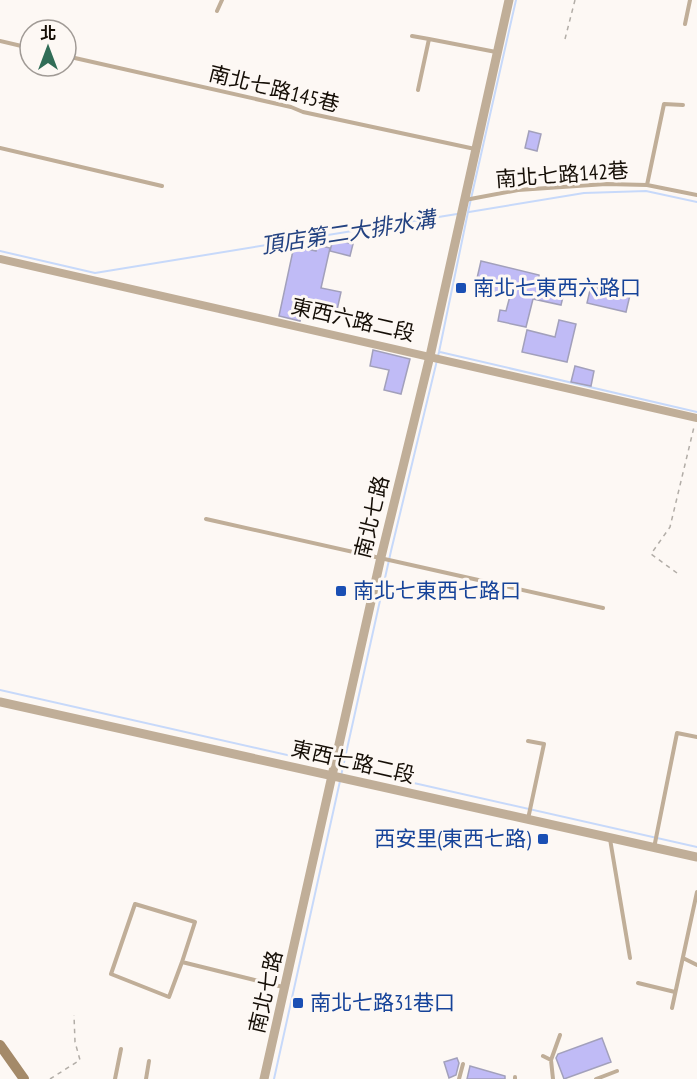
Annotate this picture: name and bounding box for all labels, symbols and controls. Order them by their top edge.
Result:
north arrow [18,18,78,78]
text: 北 [40,23,56,43]
street label: 南北七路145巷 [206,59,342,118]
street label: 南北七路142巷 [495,156,629,193]
water label: 頂店第二大排水溝 [259,204,440,260]
place label: 南北七東西六路口 [473,274,641,301]
marker: 南北七東西六路口 [454,281,468,295]
street label: 東西六路二段 [289,292,418,347]
street label: 南北七路 [348,473,395,561]
place label: 南北七東西七路口 [353,577,521,604]
marker: 南北七東西七路口 [334,584,348,598]
street label: 東西七路二段 [289,734,418,789]
place label: 西安里(東西七路) [374,825,531,852]
marker: 西安里(東西七路) [536,832,550,846]
street label: 南北七路 [243,948,288,1036]
place label: 南北七路31巷口 [310,989,455,1016]
marker: 南北七路31巷口 [291,996,305,1010]

